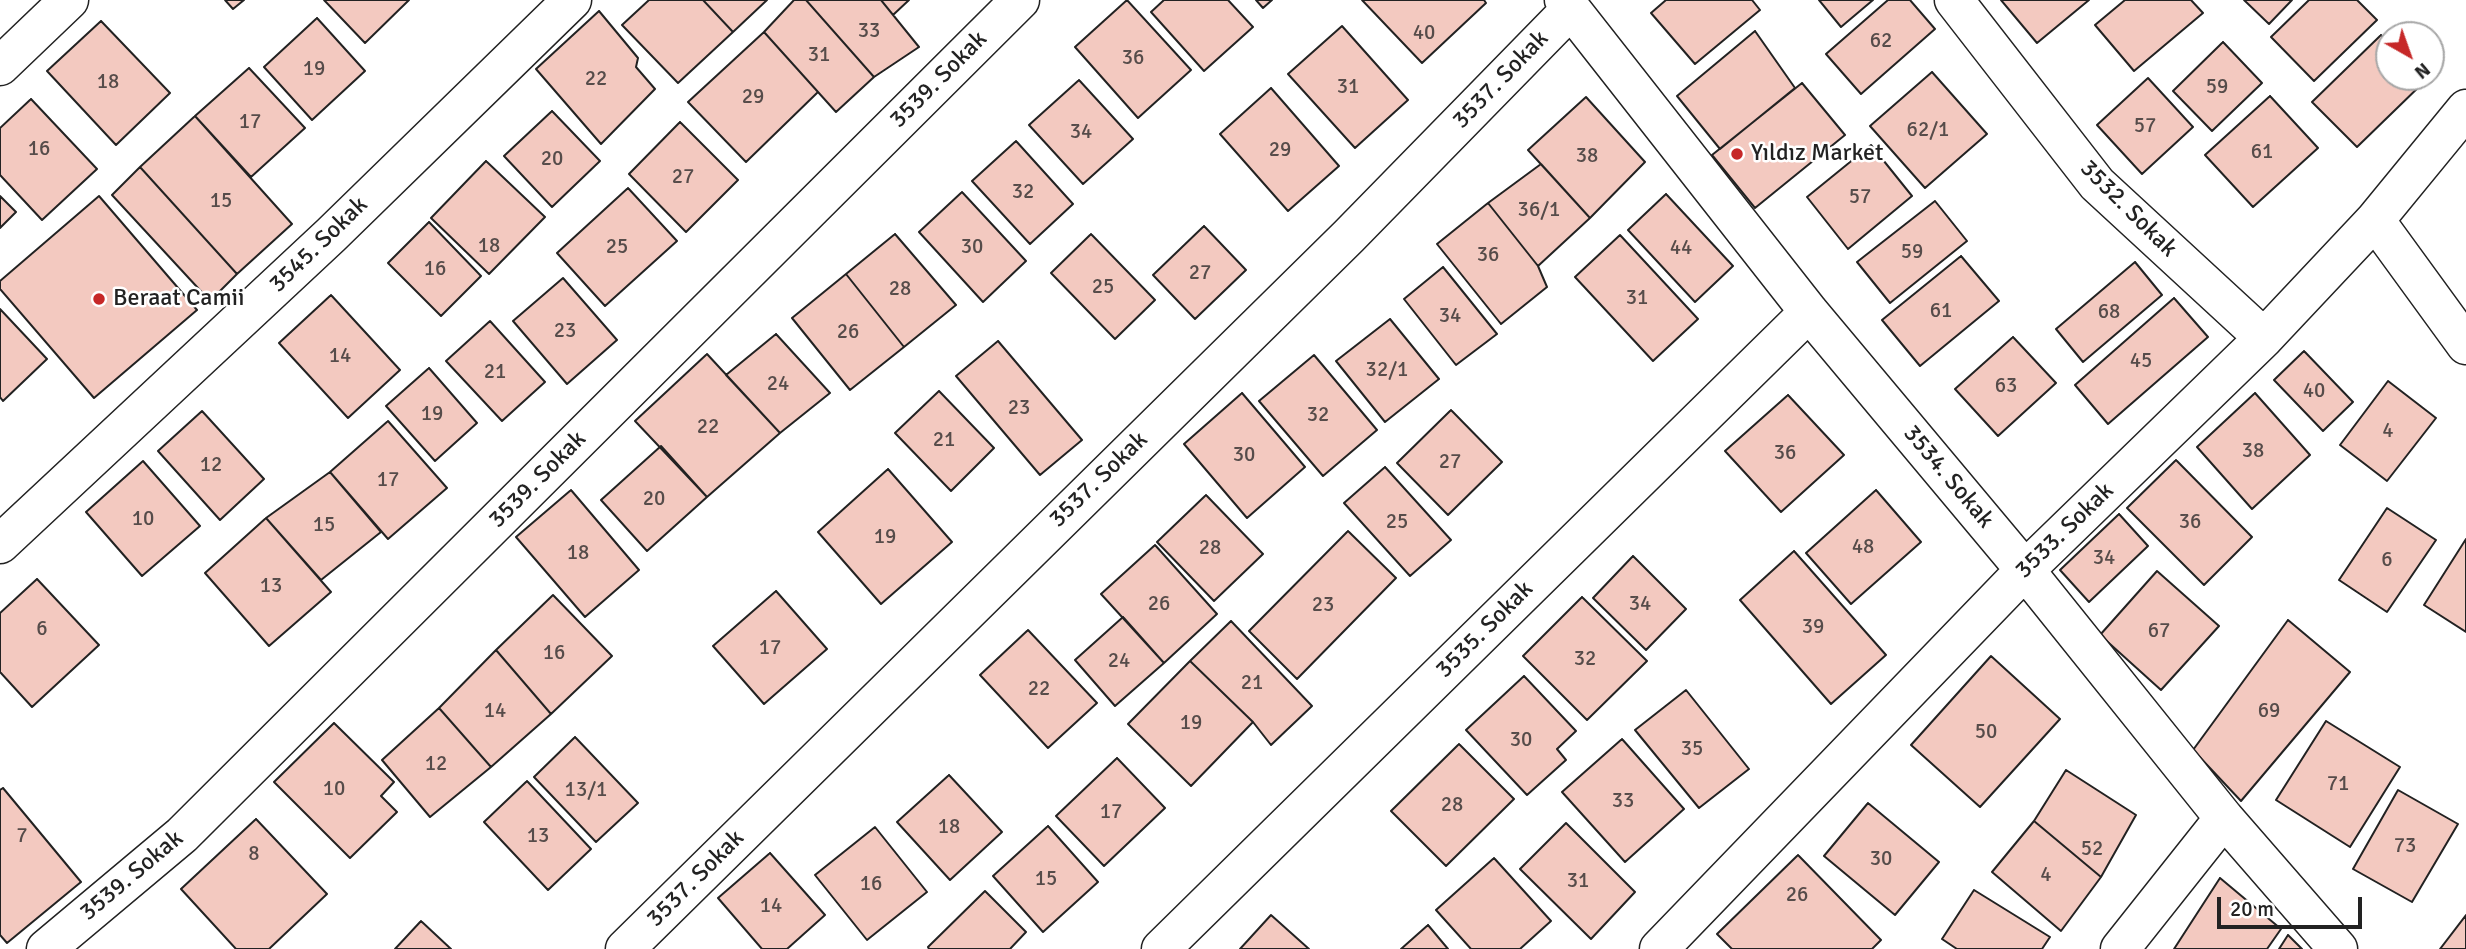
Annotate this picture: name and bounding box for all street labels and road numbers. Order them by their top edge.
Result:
street label: 3539. Sokak [884,25,994,135]
street label: 3537. Sokak [1447,25,1555,135]
street label: 3532. Sokak [2073,154,2183,264]
street label: 3545. Sokak [264,191,374,299]
street label: 3534. Sokak [1897,420,1999,534]
street label: 3539. Sokak [483,425,593,535]
street label: 3537. Sokak [1044,426,1154,534]
street label: 3533. Sokak [2010,477,2120,585]
street label: 3535. Sokak [1430,575,1540,685]
street label: 3537. Sokak [641,824,751,934]
street label: 3539. Sokak [75,825,189,927]

